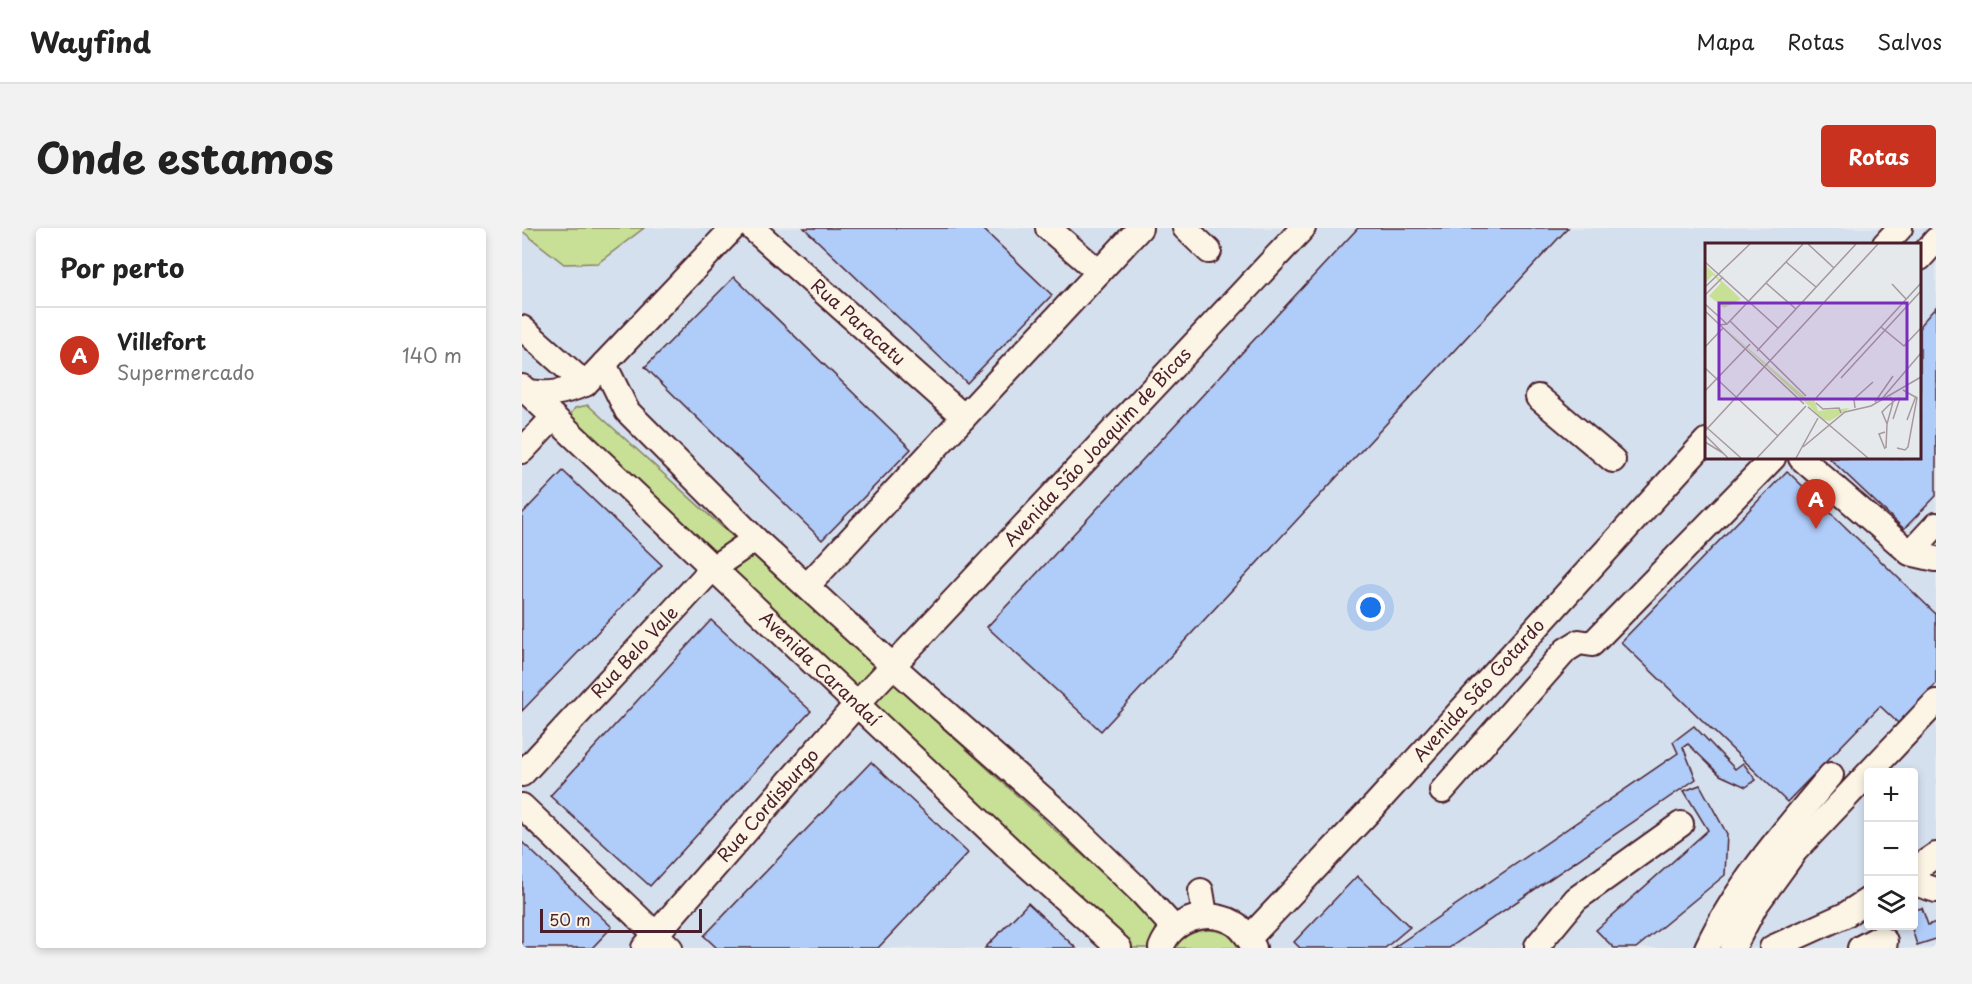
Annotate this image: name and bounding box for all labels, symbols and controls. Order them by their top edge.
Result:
text: Wayfind [30,20,151,63]
text: Mapa [1697,25,1754,57]
text: Rotas [1787,25,1844,57]
text: Salvos [1877,25,1942,57]
text: Onde estamos [36,125,334,188]
button: Rotas [1821,125,1936,187]
inset map [1705,243,1921,459]
text: Por perto [60,248,184,287]
street label: Rua Paracatu [806,272,912,371]
text: Villefort [117,324,206,357]
text: A [72,340,87,370]
text: 140 m [402,340,462,370]
street label: Avenida São Joaquim de Bicas [997,341,1197,552]
text: Supermercado [117,357,255,387]
pin: A [1796,480,1836,529]
your location [1356,593,1385,622]
street label: Rua Belo Vale [584,599,684,704]
street label: Avenida Carandaí [754,604,887,732]
street label: Avenida São Gotardo [1406,612,1550,767]
street label: Rua Cordisburgo [710,742,824,867]
map controls [1864,768,1918,930]
button: + [1864,768,1918,822]
button: − [1864,822,1918,876]
button: layers [1864,876,1918,930]
scale bar [540,906,702,934]
text: 50 m [549,907,590,931]

